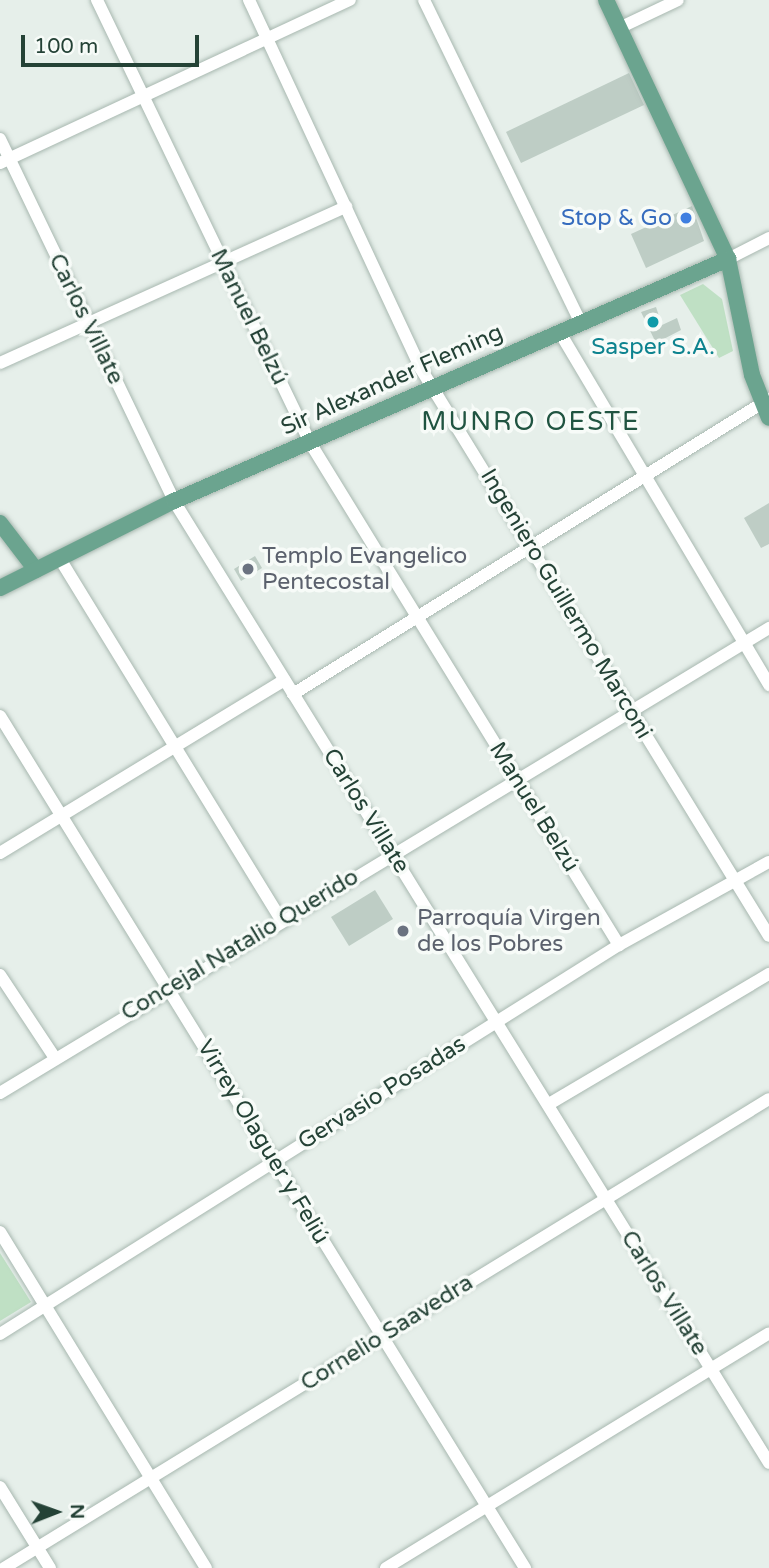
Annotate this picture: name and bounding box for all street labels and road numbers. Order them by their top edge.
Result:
street label: Manuel Belzú [204,245,294,389]
street label: Carlos Villate [43,249,129,389]
street label: Sir Alexander Fleming [277,319,507,441]
street label: Ingeniero Guillermo Marconi [474,464,658,744]
street label: Manuel Belzú [483,737,585,877]
street label: Carlos Villate [317,744,415,878]
street label: Concejal Natalio Querido [116,863,364,1027]
street label: Gervasio Posadas [293,1030,471,1156]
street label: Virrey Olaguer y Feliú [191,1035,335,1249]
street label: Carlos Villate [615,1226,713,1360]
street label: Cornelio Saavedra [296,1269,478,1397]

